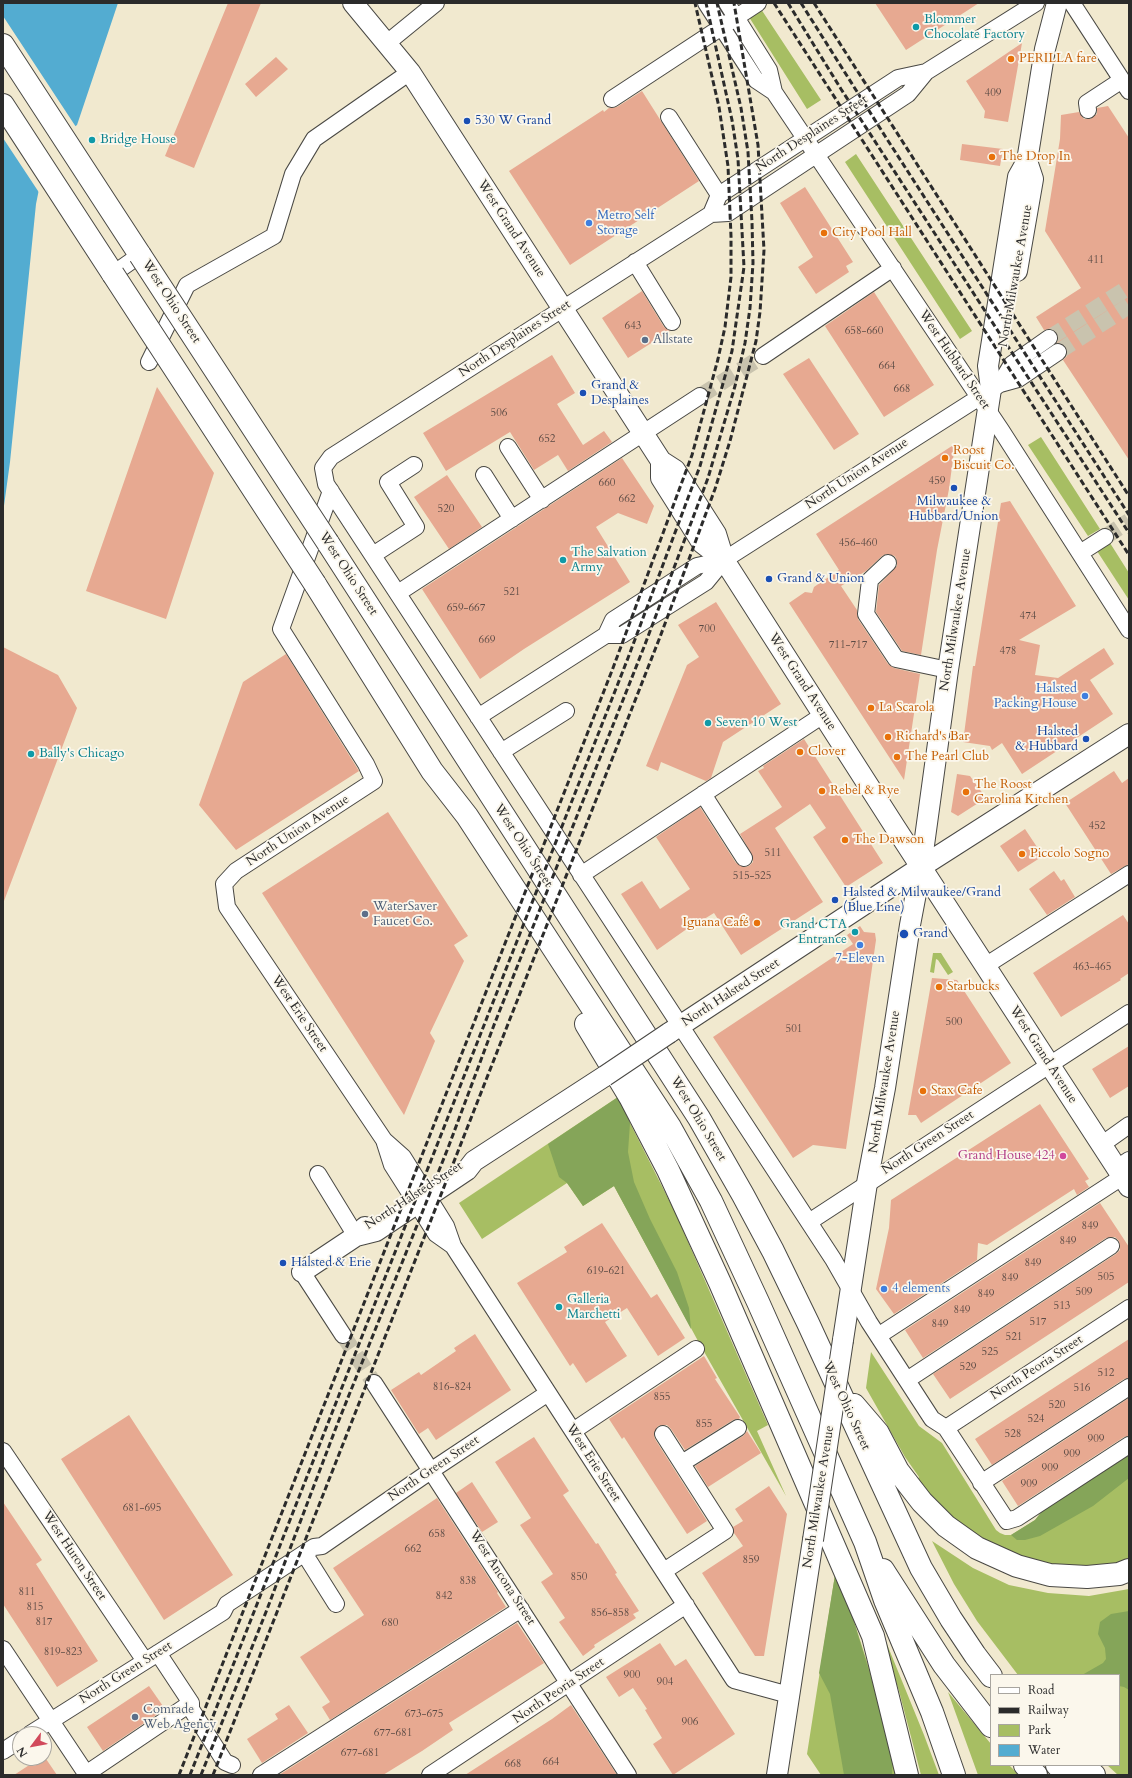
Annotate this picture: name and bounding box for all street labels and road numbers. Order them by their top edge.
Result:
street label: North Desplaines Street [753,92,871,176]
street label: West Grand Avenue [474,177,548,281]
street label: North Milwaukee Avenue [996,204,1036,348]
street label: West Ohio Street [138,257,204,347]
street label: North Desplaines Street [456,297,574,381]
street label: West Hubbard Street [915,307,993,413]
street label: North Union Avenue [803,435,911,513]
street label: West Ohio Street [315,529,381,619]
street label: North Milwaukee Avenue [937,547,975,693]
street label: West Grand Avenue [765,630,839,734]
street label: North Union Avenue [244,792,352,870]
street label: West Ohio Street [490,801,556,891]
street label: North Halsted Street [679,956,783,1030]
street label: West Erie Street [268,973,330,1055]
street label: West Grand Avenue [1006,1003,1080,1107]
street label: North Milwaukee Avenue [866,1009,904,1155]
street label: West Ohio Street [667,1074,729,1164]
street label: North Green Street [879,1107,977,1179]
street label: North Halsted Street [362,1159,466,1233]
street label: North Peoria Street [988,1332,1086,1404]
street label: West Ohio Street [819,1359,873,1453]
street label: West Erie Street [562,1421,624,1505]
street label: North Milwaukee Avenue [800,1424,838,1570]
street label: North Green Street [385,1433,483,1505]
street label: West Huron Street [38,1508,110,1604]
street label: West Ancona Street [466,1528,538,1628]
street label: North Green Street [77,1638,175,1708]
street label: North Peoria Street [510,1655,608,1727]

